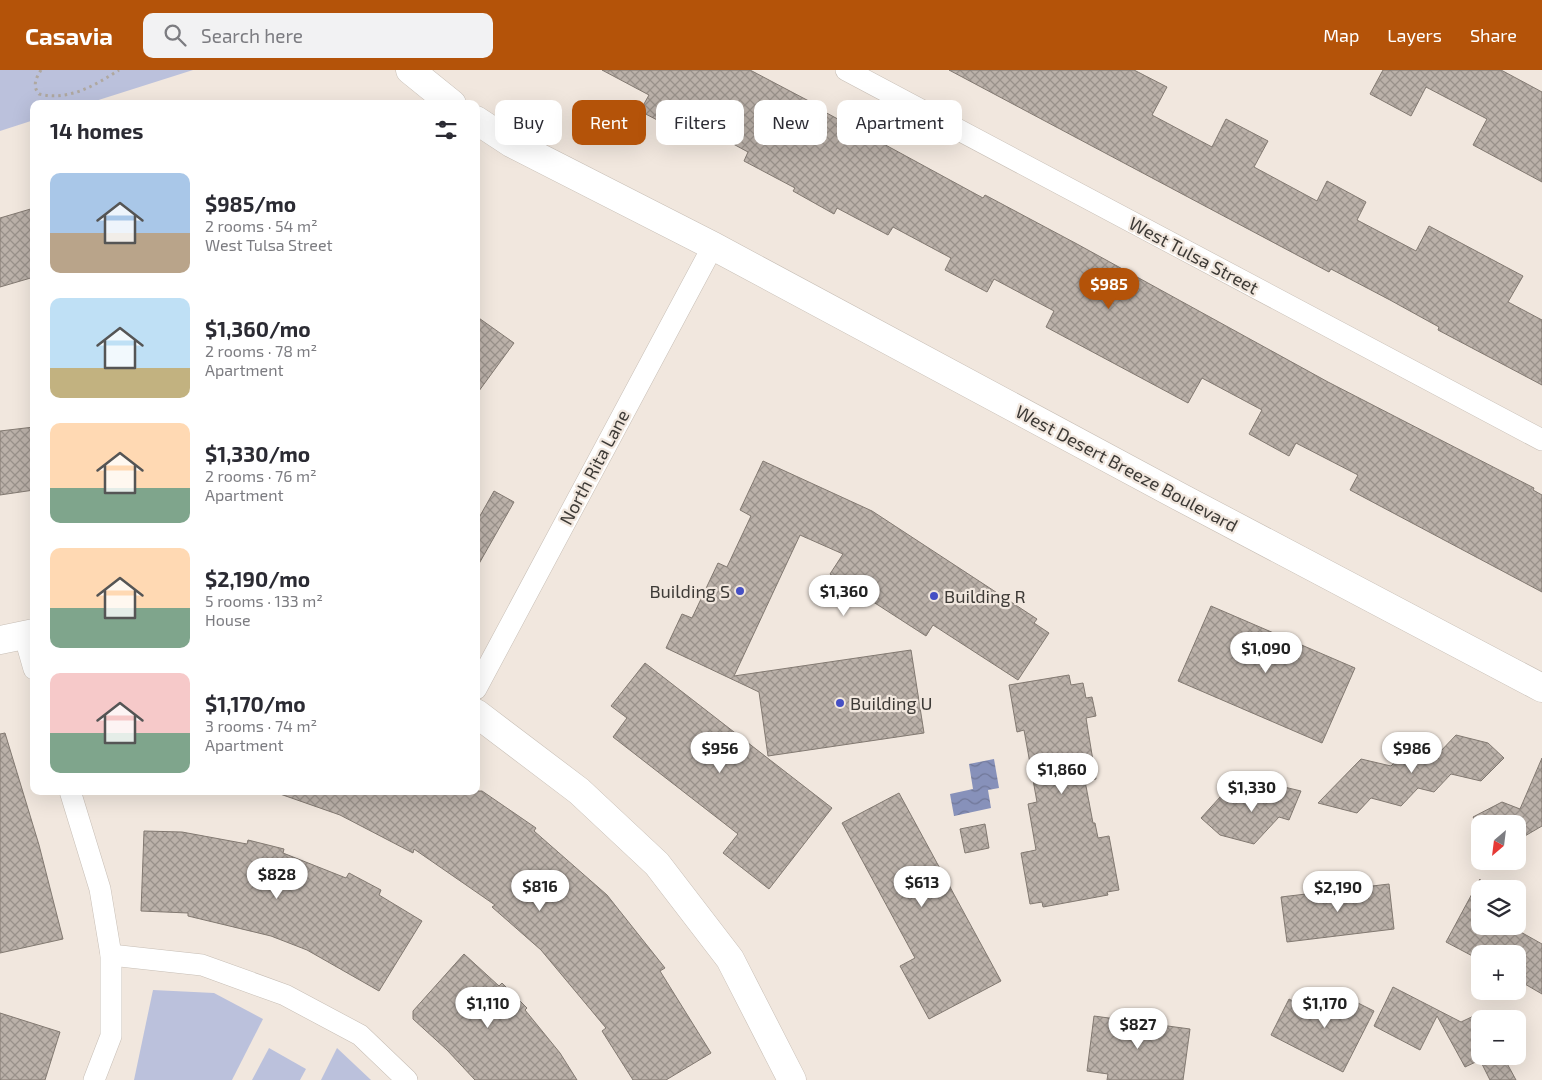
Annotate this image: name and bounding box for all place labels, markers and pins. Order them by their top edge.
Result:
pin: $985 [1079,268,1139,310]
pin: $1,360 [803,574,885,617]
place label: Building S [649,580,730,602]
marker: Building S [734,585,746,597]
place label: Building R [944,585,1026,607]
marker: Building R [928,590,940,602]
pin: $1,090 [1225,632,1307,674]
place label: Building U [850,692,933,714]
marker: Building U [834,697,846,709]
pin: $956 [690,732,750,774]
pin: $986 [1382,732,1442,774]
pin: $1,860 [1021,752,1103,795]
pin: $1,330 [1211,770,1293,813]
pin: $828 [247,858,307,900]
pin: $613 [892,866,952,908]
pin: $816 [510,870,570,912]
pin: $2,190 [1297,870,1379,913]
pin: $1,110 [447,986,529,1029]
pin: $1,170 [1284,986,1366,1029]
pin: $827 [1108,1008,1168,1050]

